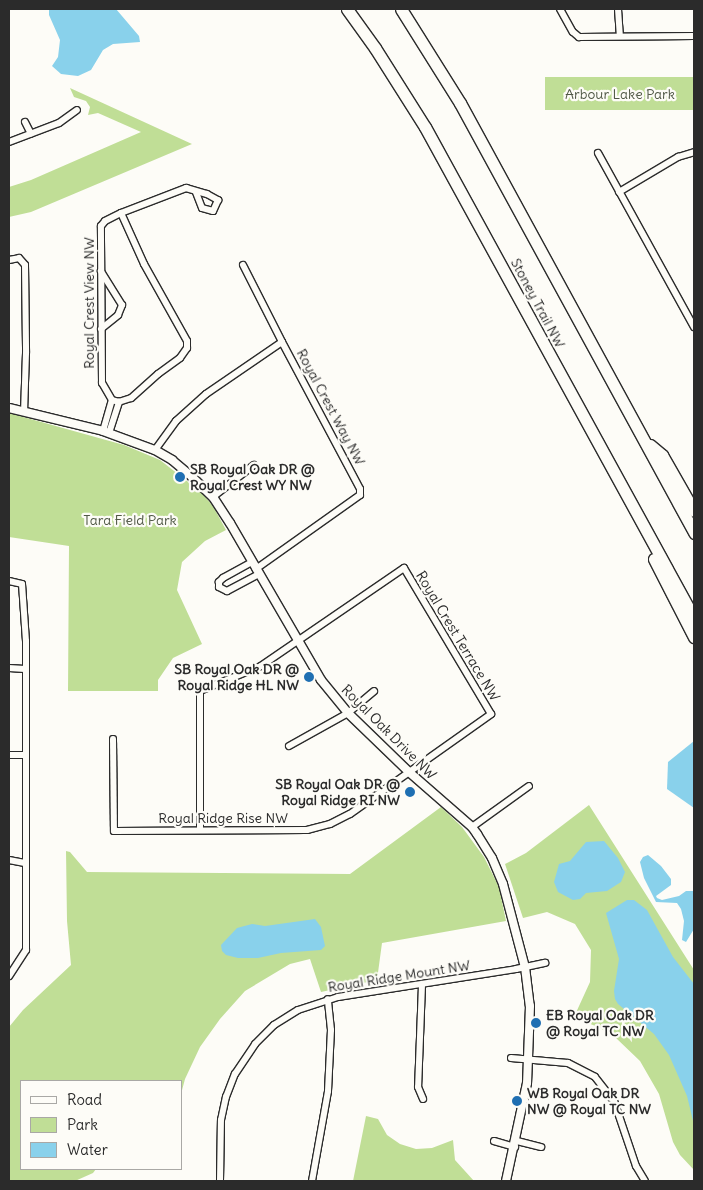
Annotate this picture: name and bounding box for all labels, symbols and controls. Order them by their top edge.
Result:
park label: Arbour Lake Park [565,86,675,102]
street label: Royal Crest View NW [81,237,97,369]
street label: Stoney Trail NW [507,255,569,351]
street label: Royal Crest Way NW [293,346,369,468]
place label: SB Royal Oak DR @ Royal Crest WY NW [190,461,315,494]
marker: SB Royal Oak DR @ Royal Crest WY NW [174,471,186,483]
park label: Tara Field Park [83,512,177,528]
street label: Royal Crest Terrace NW [413,568,503,704]
place label: SB Royal Oak DR @ Royal Ridge HL NW [174,661,299,694]
marker: SB Royal Oak DR @ Royal Ridge HL NW [303,671,315,683]
street label: Royal Oak Drive NW [338,681,440,783]
place label: SB Royal Oak DR @ Royal Ridge RI NW [275,776,400,809]
marker: SB Royal Oak DR @ Royal Ridge RI NW [404,786,416,798]
street label: Royal Ridge Rise NW [158,810,288,826]
street label: Royal Ridge Mount NW [327,956,471,996]
place label: EB Royal Oak DR @ Royal TC NW [546,1007,654,1040]
marker: EB Royal Oak DR @ Royal TC NW [530,1017,542,1029]
legend [20,1080,182,1170]
place label: WB Royal Oak DR NW @ Royal TC NW [527,1085,651,1118]
text: Road [67,1090,102,1109]
marker: WB Royal Oak DR NW @ Royal TC NW [511,1095,523,1107]
text: Park [67,1115,98,1134]
text: Water [67,1140,108,1159]

